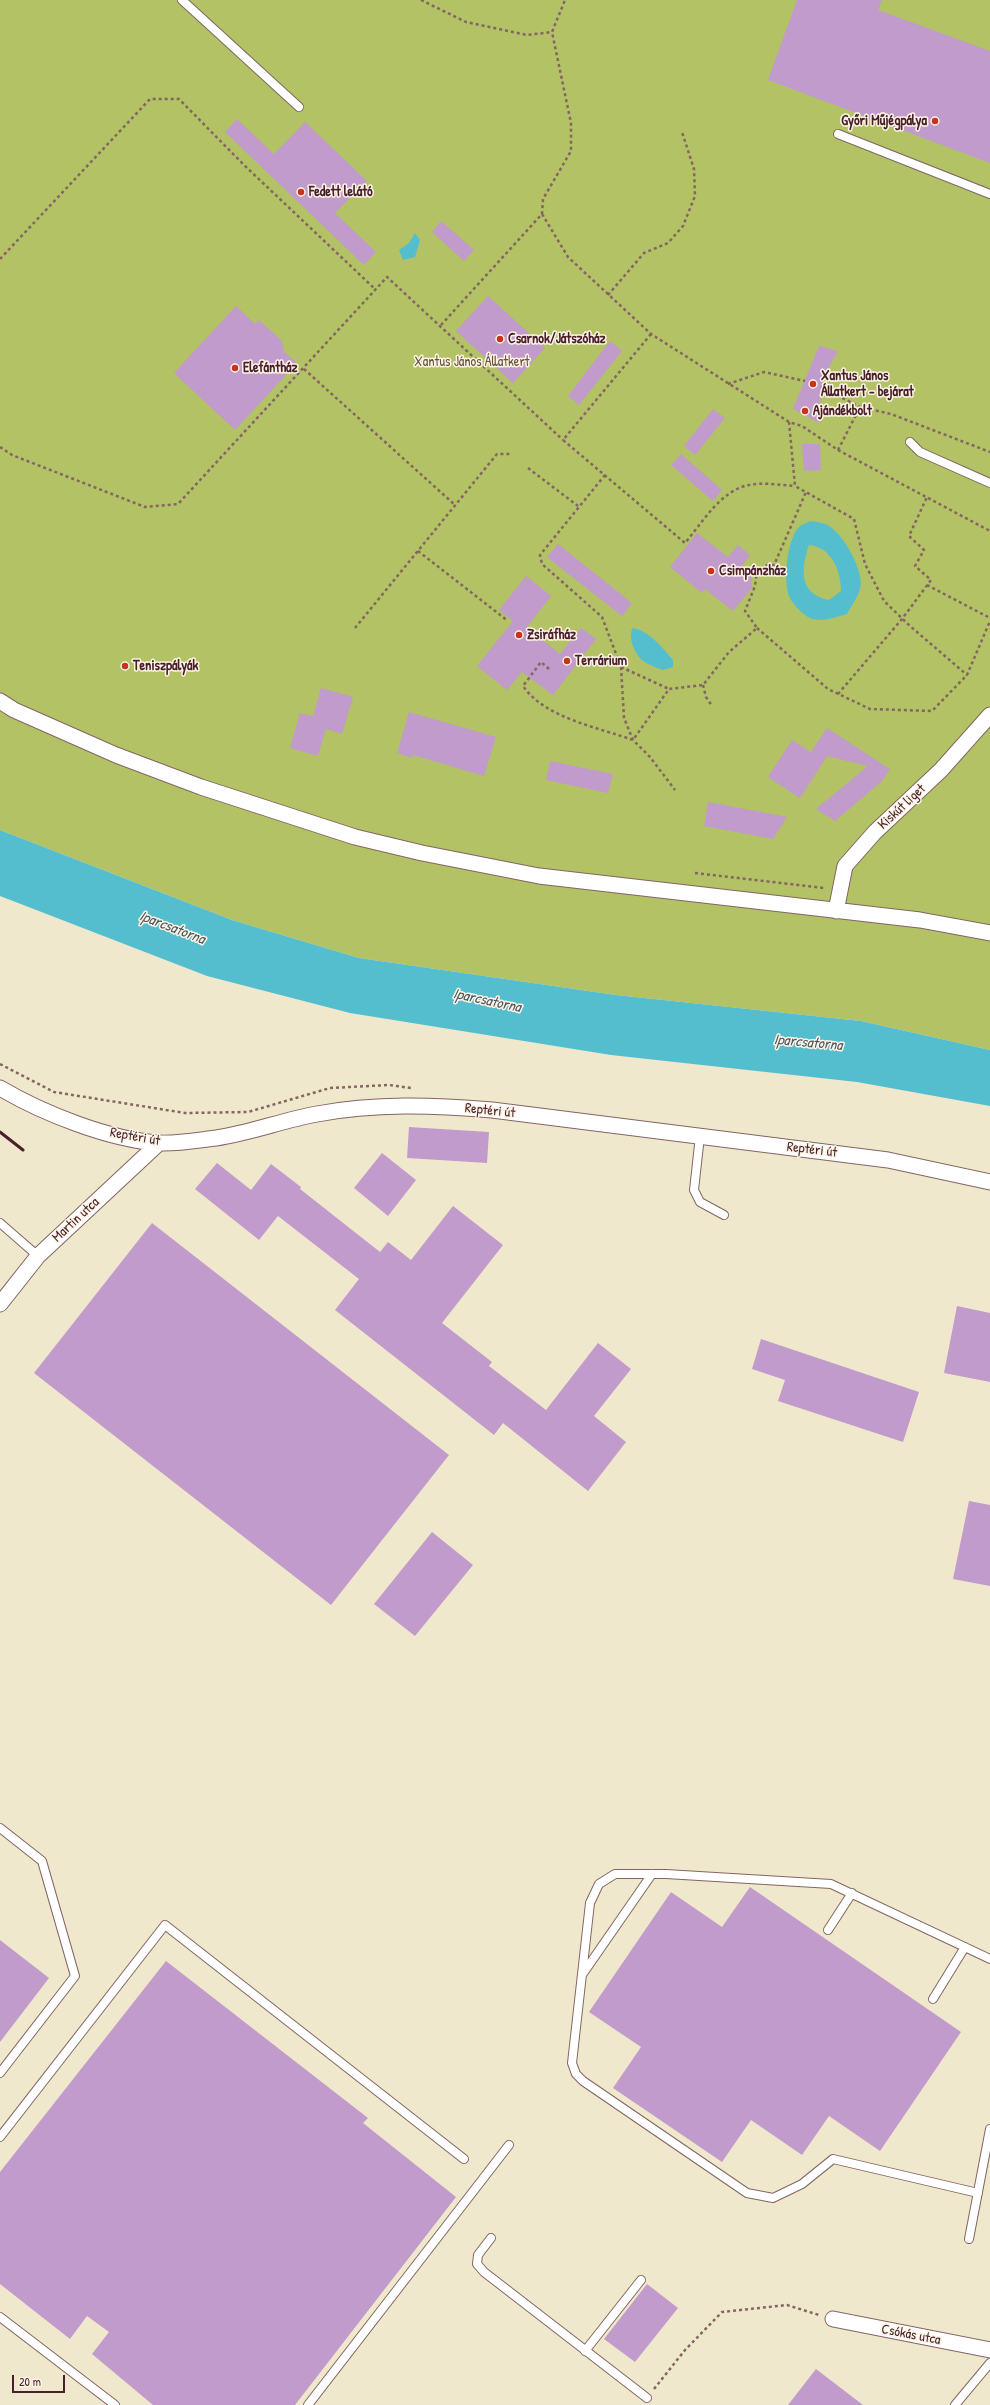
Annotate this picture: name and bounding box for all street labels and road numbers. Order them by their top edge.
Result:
street label: Kiskút liget [875,781,929,833]
street label: Reptéri út [464,1100,516,1122]
street label: Reptéri út [109,1124,161,1150]
street label: Reptéri út [786,1139,838,1161]
street label: Martin utca [49,1194,103,1246]
street label: Csókás utca [880,2321,942,2349]

